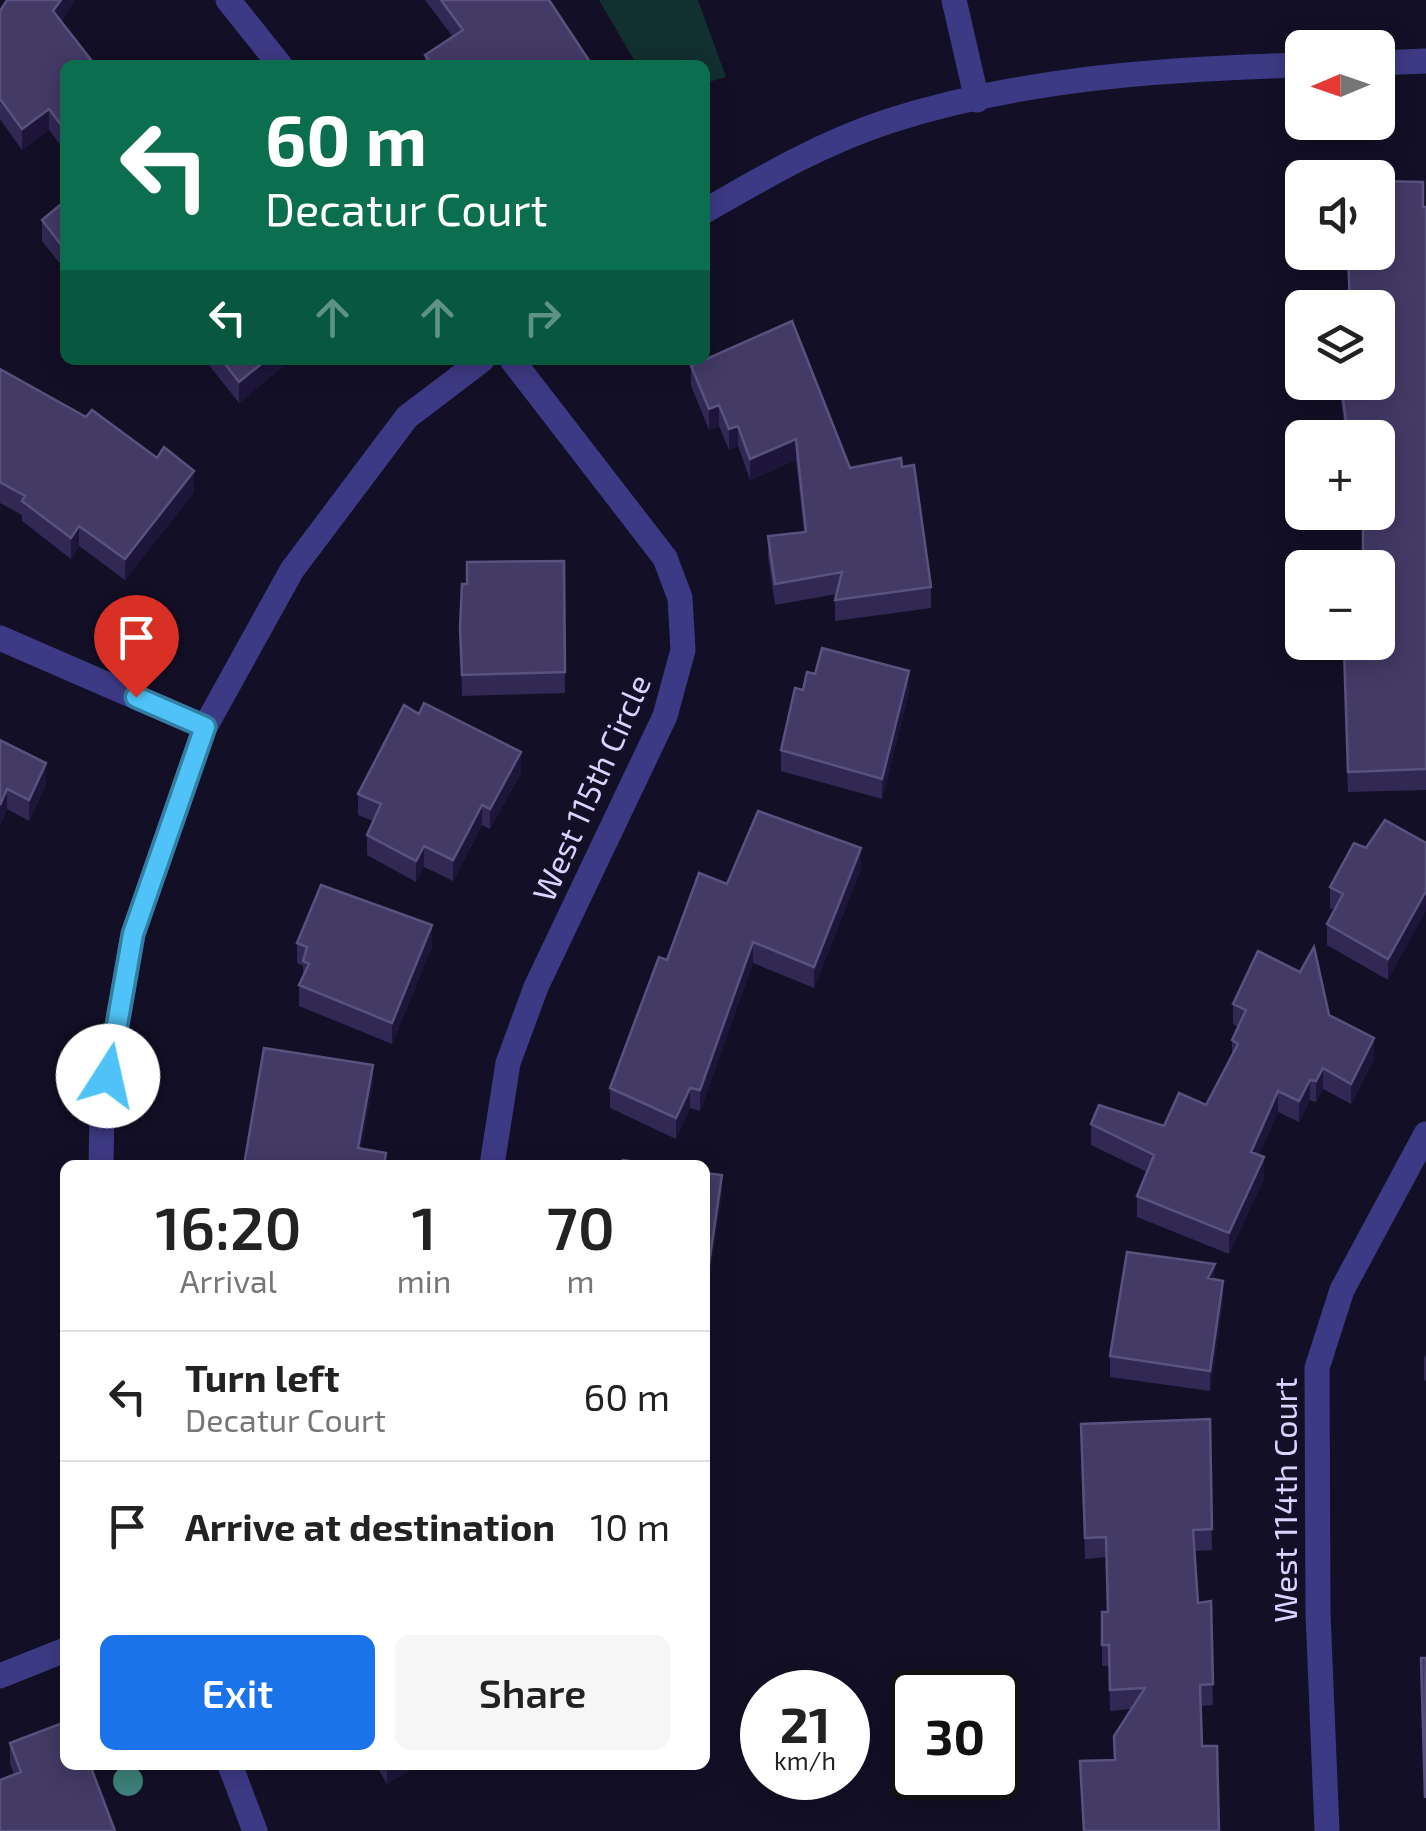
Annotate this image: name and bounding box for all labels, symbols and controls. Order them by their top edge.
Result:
north arrow [1285,30,1395,140]
map controls [1285,30,1395,660]
text: 60 m [265,96,427,180]
icon: left [100,100,230,230]
button: sound [1285,160,1395,270]
text: Decatur Court [265,181,548,235]
icon: left [200,290,255,345]
icon: ahead [305,290,360,345]
icon: ahead [410,290,465,345]
icon: right [515,290,570,345]
button: layers [1285,290,1395,400]
button: + [1285,420,1395,530]
button: − [1285,550,1395,660]
pin [94,595,179,698]
icon: arrive [109,610,164,665]
street label: West 115th Circle [523,668,657,906]
position arrow [56,1024,160,1128]
text: 16:20 [155,1190,302,1262]
text: 1 [411,1190,437,1262]
text: 70 [546,1190,615,1262]
text: Arrival [180,1261,277,1299]
text: min [397,1261,451,1299]
text: m [567,1261,595,1299]
text: Turn left [185,1354,340,1400]
icon: left [100,1369,155,1424]
text: 60 m [584,1373,670,1419]
street label: West 114th Court [1265,1377,1303,1623]
text: Decatur Court [185,1400,386,1438]
icon: arrive [100,1499,155,1554]
text: Arrive at destination [185,1503,555,1549]
text: 10 m [590,1503,670,1549]
button: Exit [100,1635,375,1750]
button: Share [395,1635,670,1750]
speed limit sign: 30 [890,1670,1020,1800]
text: 21 [780,1693,830,1753]
text: km/h [774,1745,836,1775]

